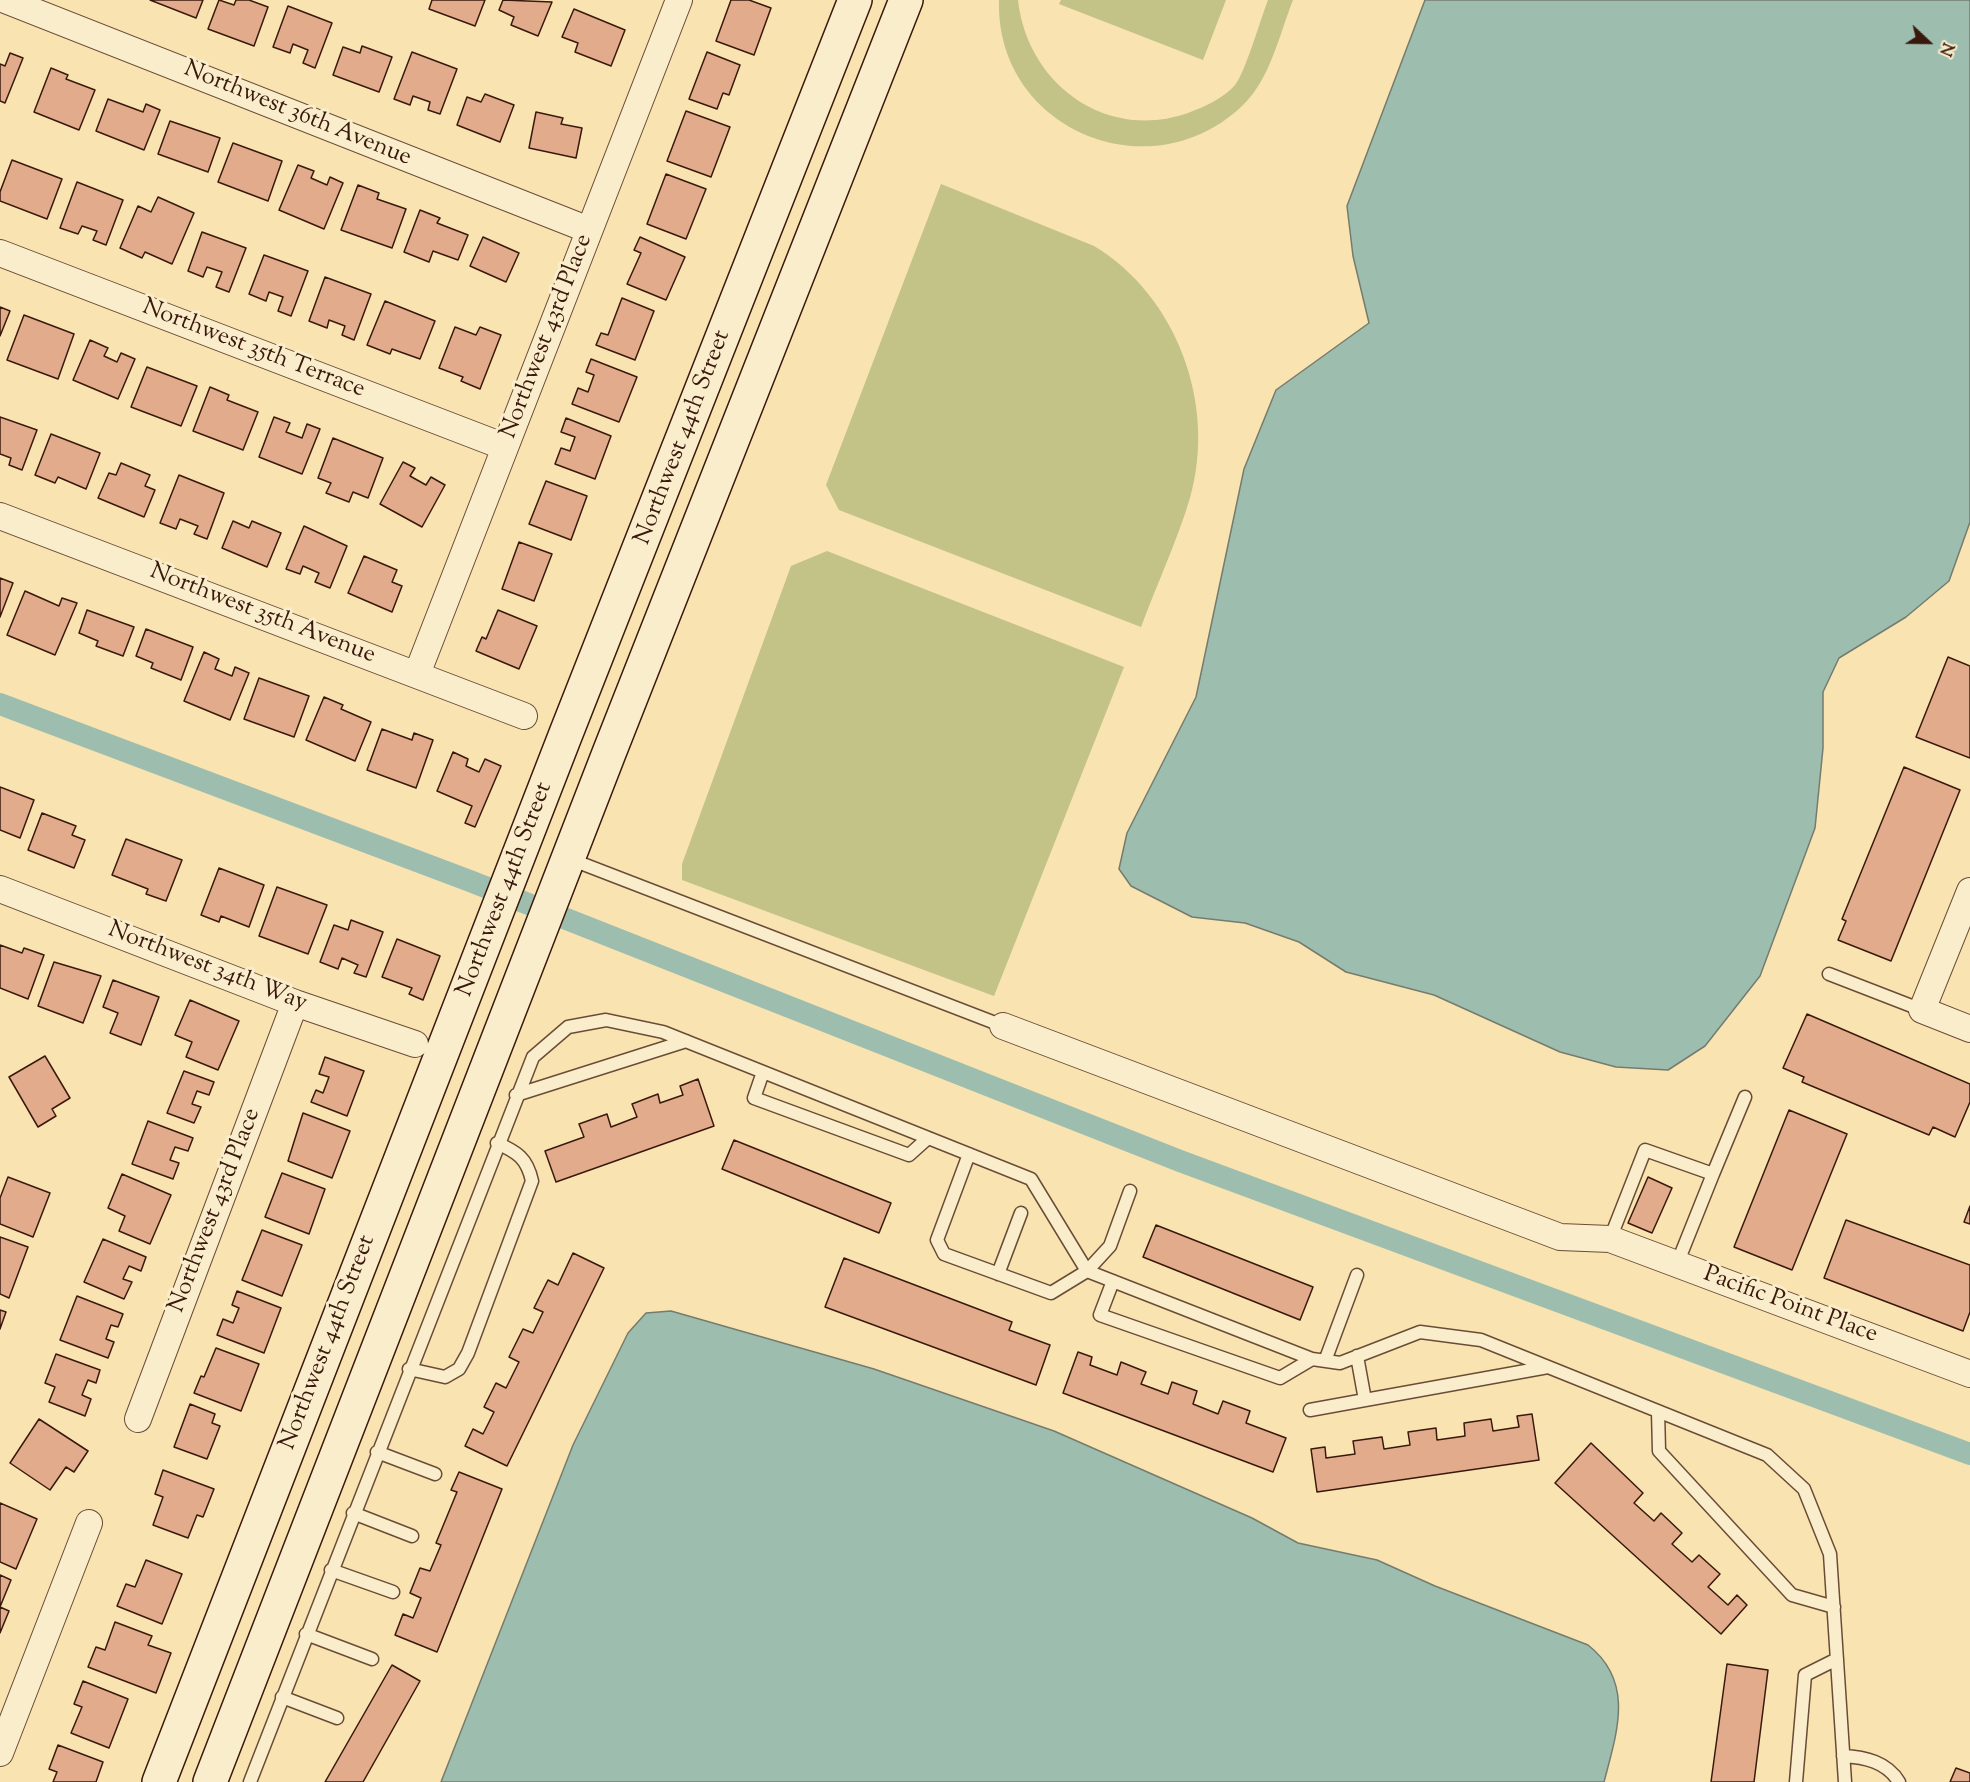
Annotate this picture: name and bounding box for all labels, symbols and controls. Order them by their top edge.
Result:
north arrow [1898,12,1958,72]
text: N [1932,39,1958,59]
street label: Northwest 36th Avenue [179,56,415,174]
street label: Northwest 43rd Place [496,231,600,443]
street label: Northwest 35th Terrace [138,294,368,406]
street label: Northwest 44th Street [630,327,738,549]
street label: Northwest 35th Avenue [145,559,379,671]
street label: Northwest 44th Street [452,779,560,1001]
street label: Northwest 34th Way [103,917,311,1019]
street label: Northwest 43rd Place [164,1105,268,1317]
street label: Northwest 44th Street [275,1232,383,1454]
street label: Pacific Point Place [1699,1261,1881,1351]

